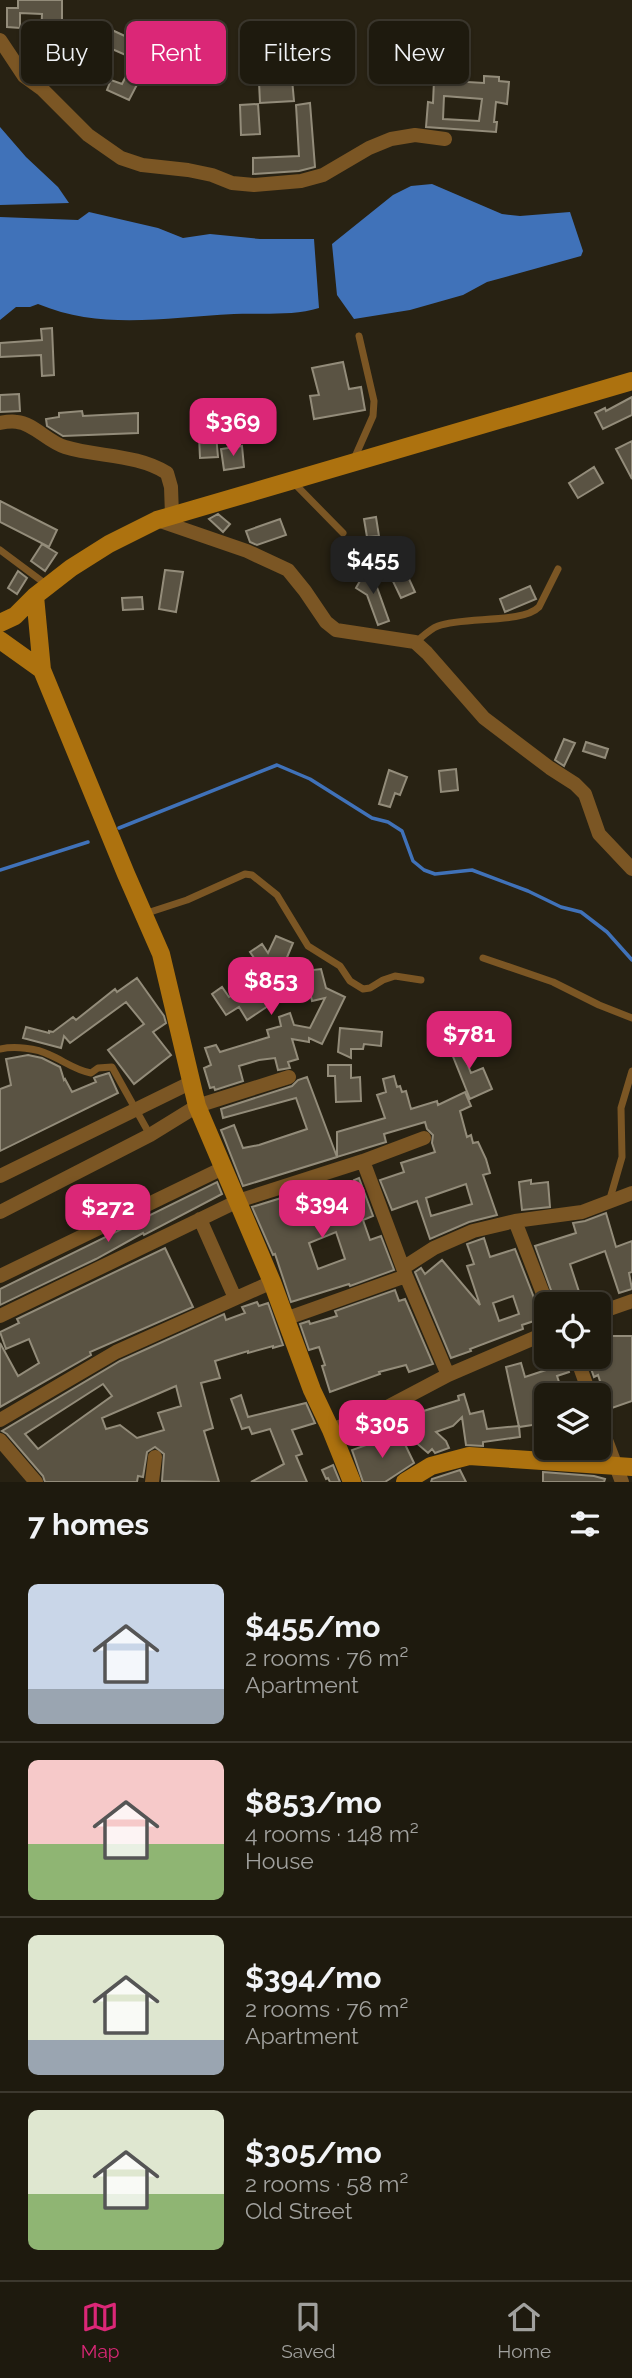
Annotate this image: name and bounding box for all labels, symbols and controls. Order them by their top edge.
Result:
chip: Buy [21,21,112,84]
chip: Rent [126,21,226,84]
chip: Filters [240,21,355,84]
chip: New [369,21,469,84]
pin: $369 [192,398,274,458]
text: $369 [206,407,260,434]
pin: $455 [332,536,414,596]
text: $455 [346,545,400,572]
pin: $853 [230,958,312,1017]
text: $853 [244,966,298,993]
pin: $781 [428,1012,510,1071]
text: $781 [443,1020,495,1047]
pin: $394 [281,1180,363,1240]
pin: $272 [67,1184,149,1244]
text: $394 [295,1189,349,1216]
text: $272 [81,1193,135,1220]
map controls [534,1292,611,1460]
button: locate [534,1292,611,1369]
button: layers [534,1383,611,1460]
pin: $305 [341,1400,423,1460]
text: $305 [355,1409,409,1436]
icon: filters [566,1505,604,1543]
text: 7 homes [28,1507,149,1542]
text: $455/mo [245,1609,380,1644]
icon: home [84,1612,168,1696]
text: 2 rooms · 76 m² [245,1644,408,1671]
text: Apartment [245,1671,359,1698]
text: $853/mo [245,1785,382,1820]
icon: home [84,1788,168,1872]
text: 4 rooms · 148 m² [245,1820,419,1847]
text: House [245,1847,314,1874]
text: $394/mo [245,1960,381,1995]
icon: home [84,1963,168,2047]
text: 2 rooms · 76 m² [245,1995,408,2022]
text: Apartment [245,2022,359,2049]
text: $305/mo [245,2135,382,2170]
icon: home [84,2138,168,2222]
text: 2 rooms · 58 m² [245,2170,408,2197]
text: Old Street [245,2197,352,2224]
tab: Map [81,2298,120,2362]
tab: Saved [281,2298,336,2362]
tab: Home [497,2298,551,2362]

